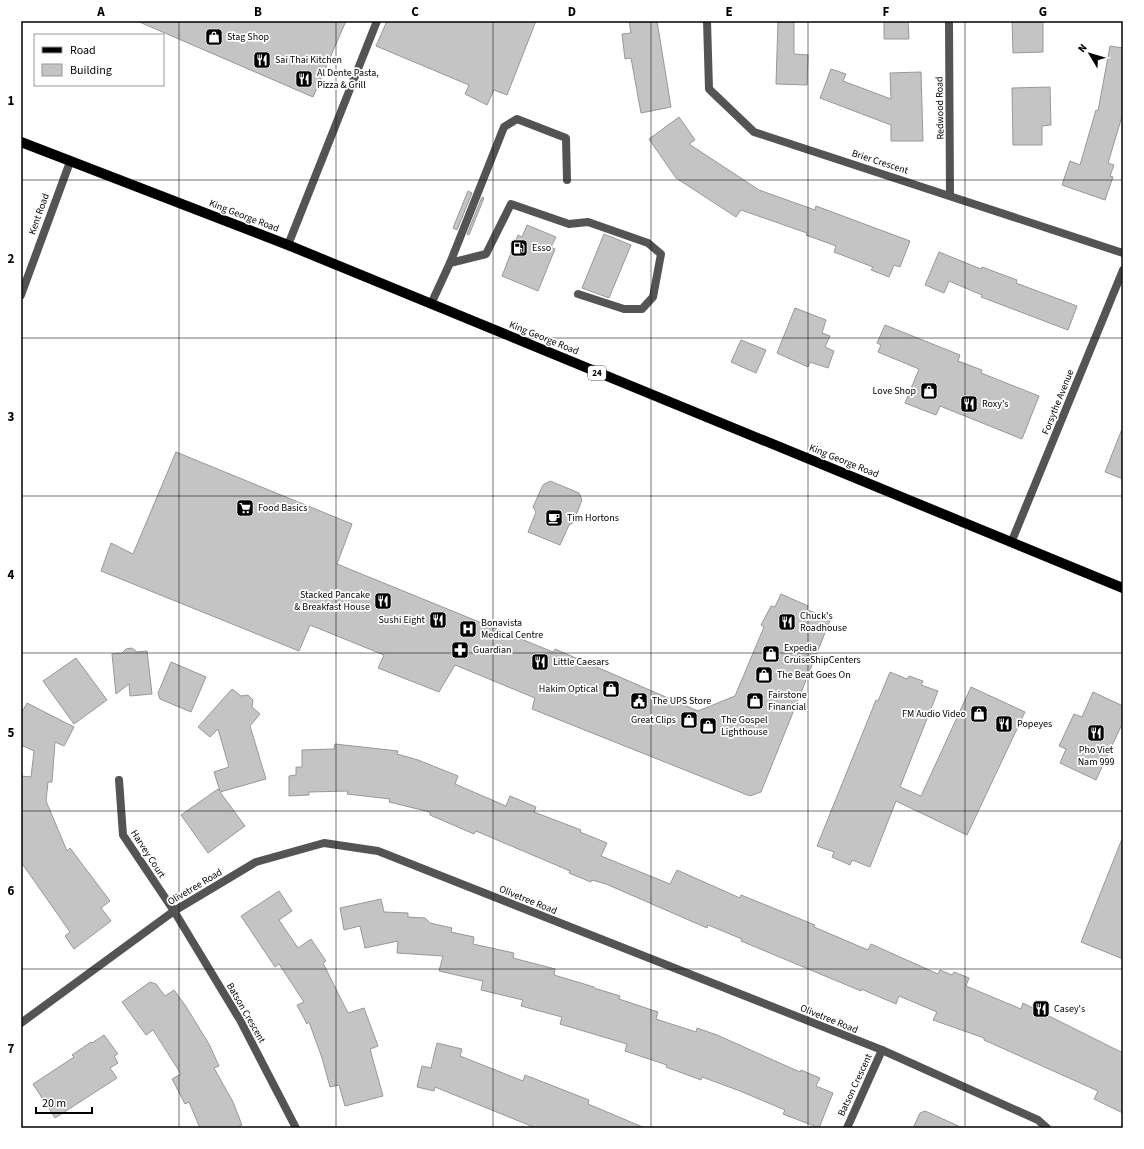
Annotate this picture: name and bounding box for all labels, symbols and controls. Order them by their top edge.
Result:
text: A [96,3,105,21]
text: B [254,3,262,21]
text: C [411,3,419,21]
text: D [568,3,576,21]
text: E [725,3,733,21]
text: F [883,3,890,21]
text: G [1039,3,1047,21]
shop icon: Stag Shop [204,27,224,47]
place label: Stag Shop [227,30,270,44]
legend [34,34,164,86]
north arrow [1070,34,1110,74]
text: N [1074,41,1091,56]
text: Road [70,42,96,59]
restaurant icon: Sai Thai Kitchen [252,50,272,70]
place label: Sai Thai Kitchen [275,53,342,67]
text: Building [70,62,112,79]
place label: Al Dente Pasta, Pizza & Grill [317,66,379,92]
restaurant icon: Al Dente Pasta, Pizza & Grill [294,69,314,89]
street label: Redwood Road [932,76,948,140]
text: 1 [8,92,15,110]
street label: Brier Crescent [850,146,911,178]
street label: Kent Road [25,191,53,237]
street label: King George Road [207,196,281,236]
fuel station icon: Esso [509,238,529,258]
place label: Esso [532,241,551,255]
text: 2 [8,250,15,268]
street label: King George Road [507,318,581,358]
road number: 24 [588,366,606,380]
street label: Forsythe Avenue [1039,367,1077,437]
shop icon: Love Shop [919,381,939,401]
place label: Love Shop [873,384,916,398]
restaurant icon: Roxy's [959,394,979,414]
place label: Roxy's [982,397,1008,411]
text: 3 [8,408,15,426]
street label: King George Road [807,441,881,481]
supermarket icon: Food Basics [235,498,255,518]
place label: Food Basics [258,501,308,515]
cafe icon: Tim Hortons [544,508,564,528]
place label: Tim Hortons [567,511,619,525]
text: 4 [8,566,15,584]
place label: Stacked Pancake & Breakfast House [294,588,370,614]
restaurant icon: Stacked Pancake & Breakfast House [373,591,393,611]
place label: Chuck's Roadhouse [800,609,847,635]
restaurant icon: Sushi Eight [428,610,448,630]
restaurant icon: Chuck's Roadhouse [777,612,797,632]
place label: Sushi Eight [379,613,426,627]
place label: Bonavista Medical Centre [481,616,543,642]
hospital icon: Bonavista Medical Centre [458,619,478,639]
pharmacy icon: Guardian [450,640,470,660]
place label: Expedia CruiseShipCenters [784,641,861,667]
place label: Guardian [473,643,512,657]
shop icon: Expedia CruiseShipCenters [761,644,781,664]
restaurant icon: Little Caesars [530,652,550,672]
place label: Little Caesars [553,655,609,669]
shop icon: The Beat Goes On [754,665,774,685]
place label: The Beat Goes On [777,668,851,682]
shop icon: Hakim Optical [601,679,621,699]
place label: Hakim Optical [539,682,598,696]
place label: Fairstone Financial [768,688,807,714]
public building icon: The UPS Store [629,691,649,711]
shop icon: Fairstone Financial [745,691,765,711]
place label: The UPS Store [652,694,711,708]
shop icon: FM Audio Video [969,704,989,724]
place label: FM Audio Video [902,707,966,721]
shop icon: Great Clips [679,710,699,730]
place label: Great Clips [631,713,676,727]
place label: The Gospel Lighthouse [721,713,768,739]
restaurant icon: Popeyes [994,714,1014,734]
shop icon: The Gospel Lighthouse [698,716,718,736]
place label: Popeyes [1017,717,1052,731]
restaurant icon: Pho Viet Nam 999 [1086,723,1106,743]
text: 5 [8,724,15,742]
place label: Pho Viet Nam 999 [1078,743,1114,769]
street label: Harvey Court [127,827,169,881]
street label: Olivetree Road [165,865,225,909]
text: 6 [8,882,15,900]
street label: Olivetree Road [497,882,559,918]
street label: Batson Crescent [223,980,269,1046]
restaurant icon: Casey's [1031,999,1051,1019]
street label: Olivetree Road [798,1001,860,1037]
place label: Casey's [1054,1002,1085,1016]
text: 7 [8,1040,15,1058]
street label: Batson Crescent [834,1051,876,1119]
scale bar [36,1089,92,1115]
text: 20 m [42,1095,66,1112]

